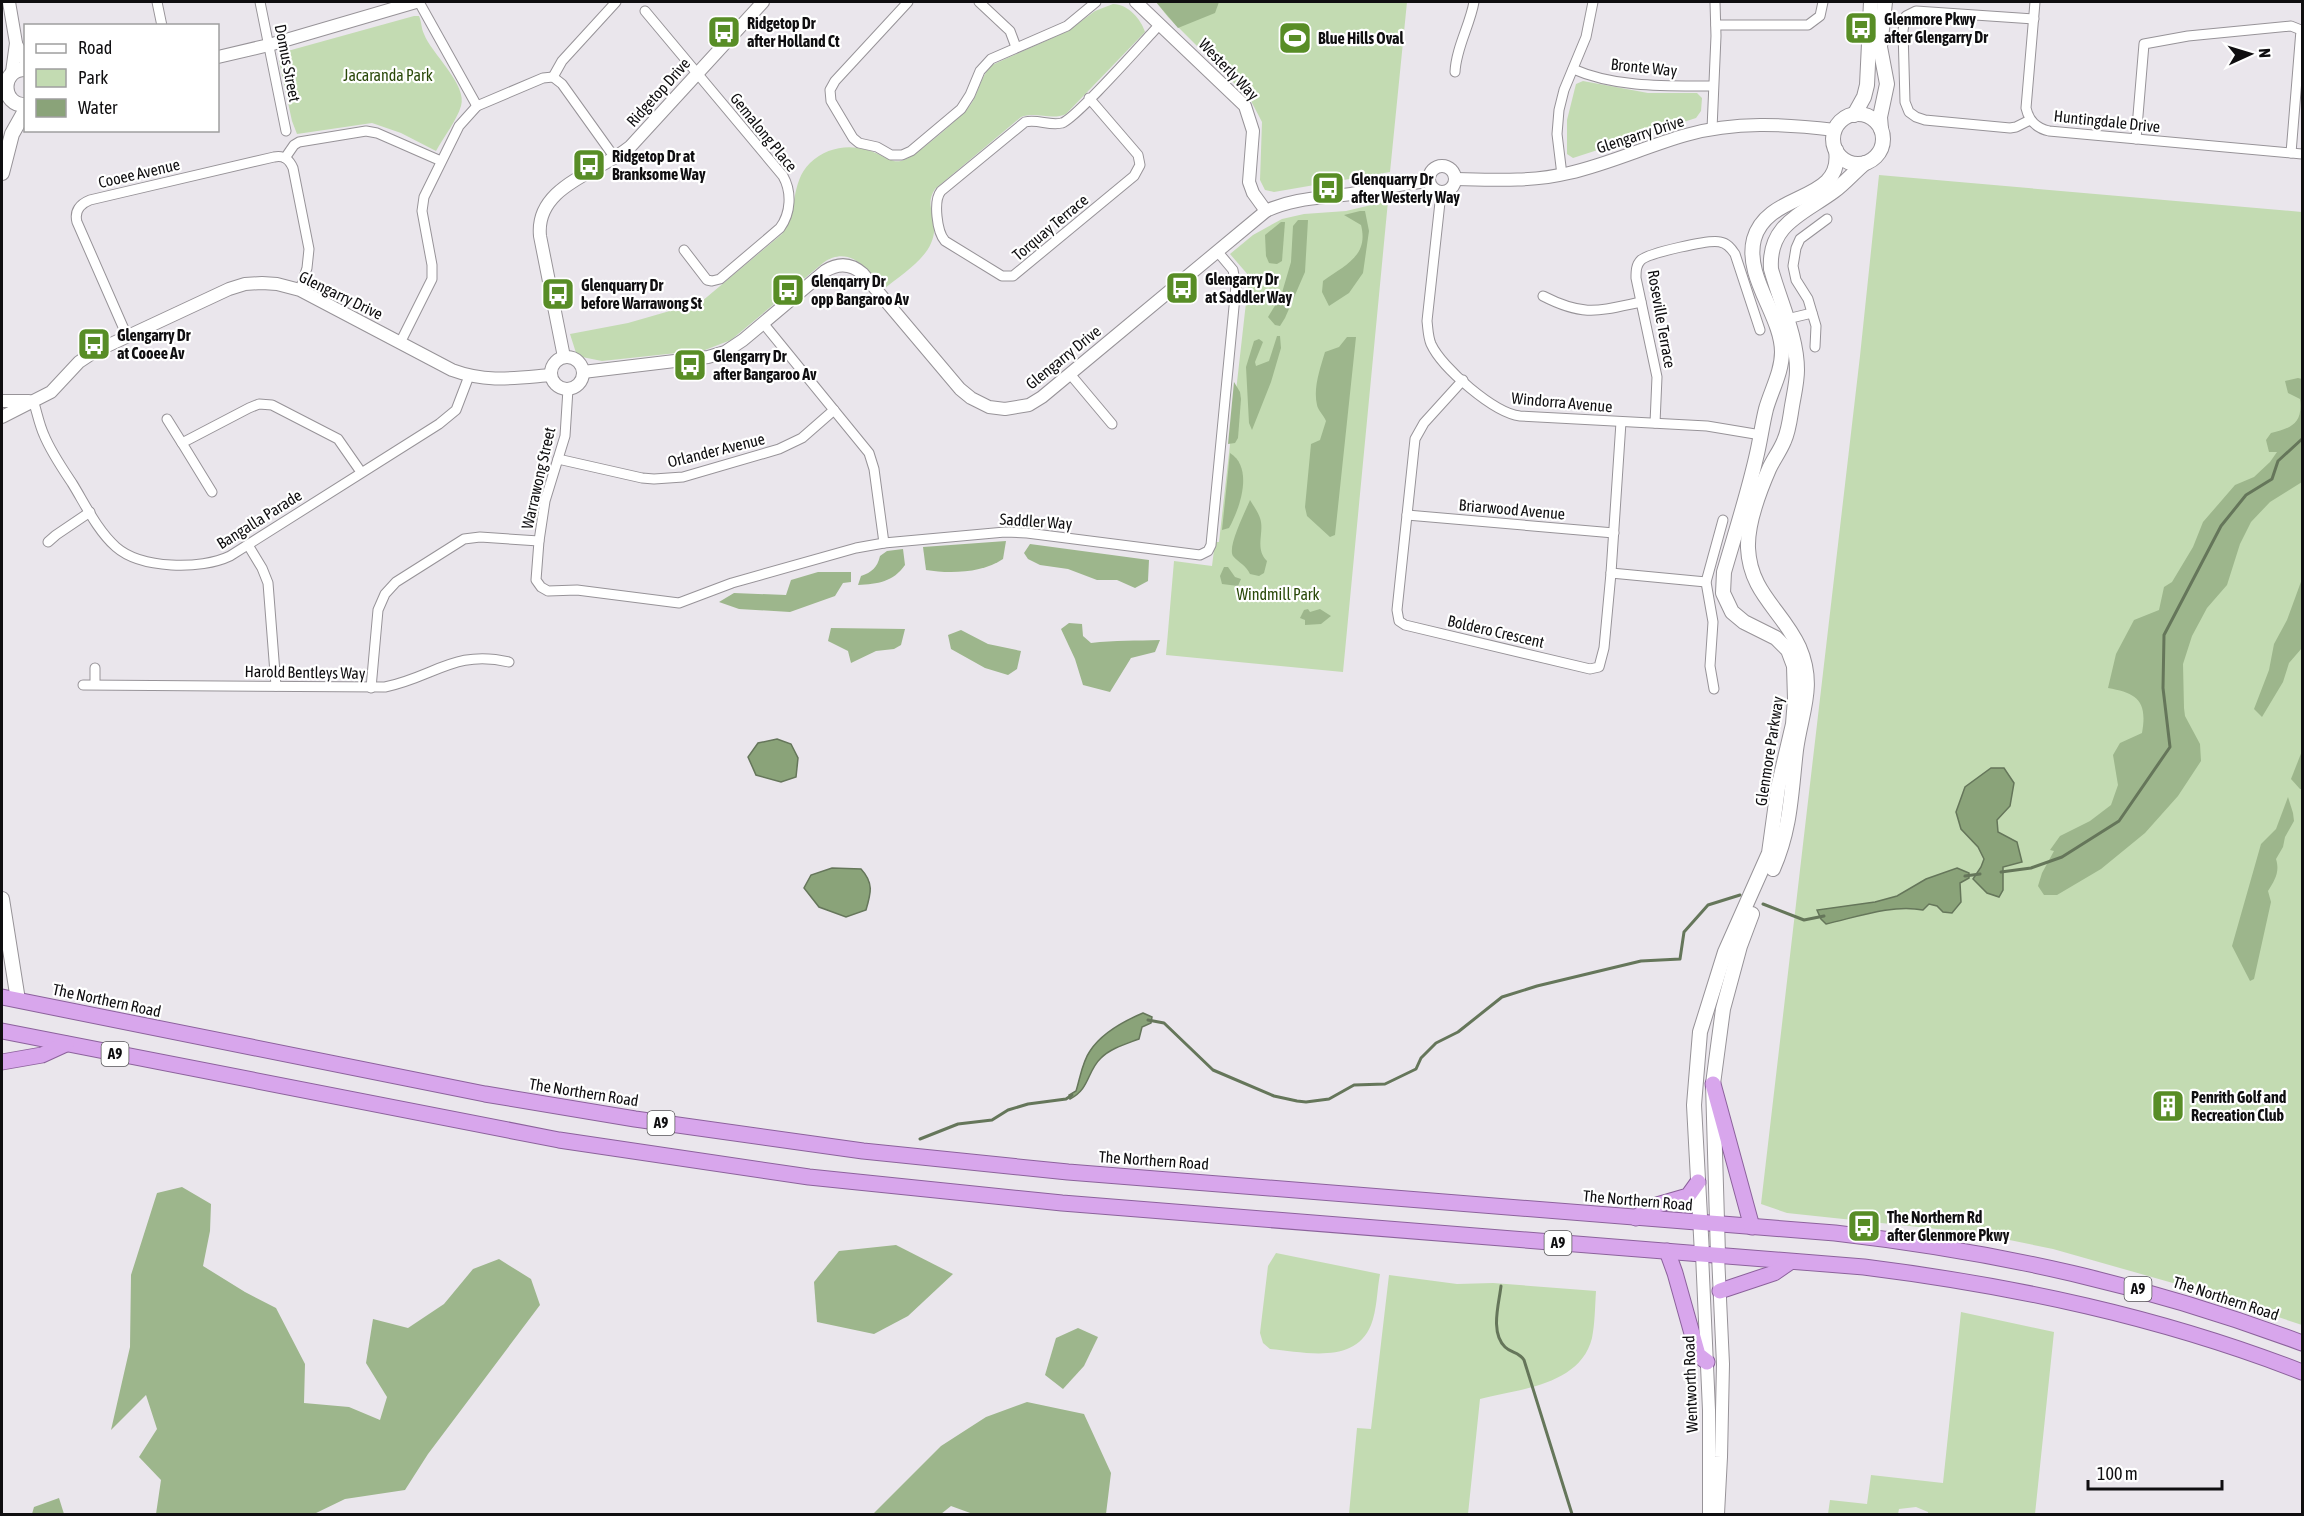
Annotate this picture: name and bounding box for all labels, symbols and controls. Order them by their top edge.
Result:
bus stop icon: Glenmore Pkwy after Glengarry Dr [1843,10,1879,46]
place label: Glenmore Pkwy after Glengarry Dr [1884,10,1988,46]
bus stop icon: Ridgetop Dr after Holland Ct [706,14,742,50]
place label: Ridgetop Dr after Holland Ct [747,14,840,50]
sports icon: Blue Hills Oval [1277,20,1313,56]
street label: Domus Street [272,23,304,104]
legend [24,24,219,132]
north arrow [2220,24,2280,84]
place label: Blue Hills Oval [1318,29,1405,47]
street label: Westerly Way [1195,35,1263,104]
text: Road [78,37,112,58]
text: N [2256,48,2274,58]
street label: Ridgetop Drive [623,54,694,131]
street label: Bronte Way [1610,55,1678,80]
park label: Jacaranda Park [343,66,433,84]
text: Park [78,67,108,88]
street label: Gemalong Place [726,89,801,176]
text: Water [78,97,118,118]
street label: Huntingdale Drive [2053,106,2161,137]
street label: Glengarry Drive [1594,111,1686,158]
bus stop icon: Ridgetop Dr at Branksome Way [571,147,607,183]
place label: Ridgetop Dr at Branksome Way [612,147,706,183]
street label: Cooee Avenue [96,155,182,191]
bus stop icon: Glenquarry Dr after Westerly Way [1310,170,1346,206]
place label: Glenquarry Dr after Westerly Way [1351,170,1460,206]
street label: Torquay Terrace [1009,190,1092,265]
street label: Glengarry Drive [296,267,386,324]
street label: Roseville Terrace [1645,268,1679,370]
bus stop icon: Glengarry Dr at Saddler Way [1164,270,1200,306]
place label: Glengarry Dr at Saddler Way [1205,270,1292,306]
bus stop icon: Glenqarry Dr opp Bangaroo Av [770,272,806,308]
place label: Glenqarry Dr opp Bangaroo Av [811,272,909,308]
bus stop icon: Glenquarry Dr before Warrawong St [540,276,576,312]
place label: Glenquarry Dr before Warrawong St [581,276,703,312]
street label: Glengarry Drive [1022,321,1105,393]
bus stop icon: Glengarry Dr at Cooee Av [76,326,112,362]
place label: Glengarry Dr at Cooee Av [117,326,191,362]
bus stop icon: Glengarry Dr after Bangaroo Av [672,347,708,383]
place label: Glengarry Dr after Bangaroo Av [713,347,817,383]
street label: Windorra Avenue [1511,389,1613,415]
street label: Warrawong Street [518,425,560,531]
street label: Orlander Avenue [666,429,766,471]
street label: Bangalla Parade [213,486,305,553]
street label: Briarwood Avenue [1458,495,1566,523]
street label: Saddler Way [999,509,1073,534]
park label: Windmill Park [1236,585,1320,603]
street label: Boldero Crescent [1446,611,1547,651]
street label: Harold Bentleys Way [244,662,366,683]
street label: Glenmore Parkway [1751,694,1788,807]
street label: The Northern Road [51,980,163,1020]
road number: A9 [102,1042,128,1066]
street label: The Northern Road [528,1074,640,1110]
building icon: Penrith Golf and Recreation Club [2150,1088,2186,1124]
place label: Penrith Golf and Recreation Club [2191,1088,2287,1124]
road number: A9 [648,1111,674,1135]
street label: The Northern Road [1098,1147,1210,1173]
street label: The Northern Road [1582,1186,1694,1214]
bus stop icon: The Northern Rd after Glenmore Pkwy [1846,1208,1882,1244]
place label: The Northern Rd after Glenmore Pkwy [1887,1208,2010,1244]
road number: A9 [1544,1231,1572,1255]
street label: The Northern Road [2171,1272,2281,1324]
road number: A9 [2124,1277,2152,1301]
street label: Wentworth Road [1679,1335,1701,1433]
scale bar [2088,1453,2222,1491]
text: 100 m [2097,1463,2138,1484]

